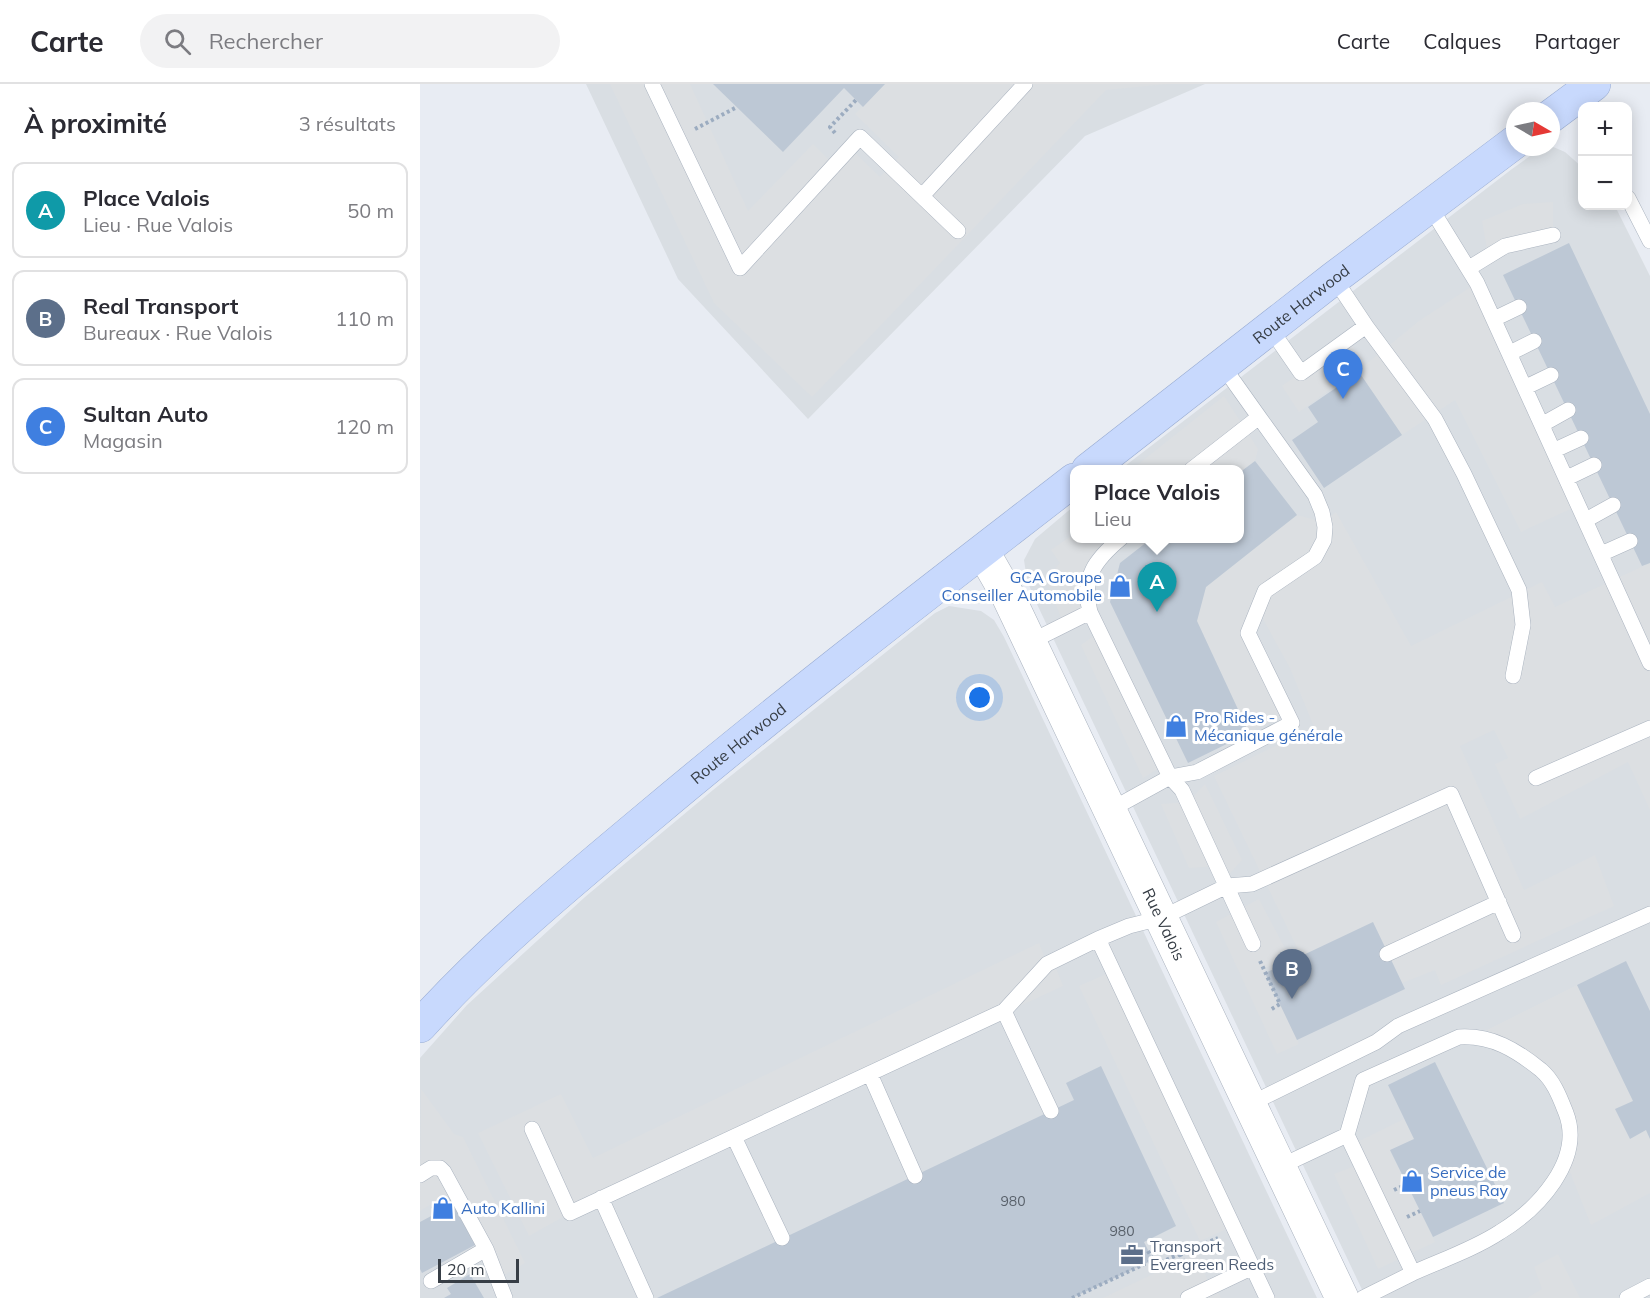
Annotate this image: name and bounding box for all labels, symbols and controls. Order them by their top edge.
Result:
search box [140,14,560,68]
text: Carte [30,24,104,59]
icon: search [161,25,194,58]
text: Rechercher [209,27,323,55]
text: Carte [1337,28,1390,54]
text: Calques [1423,28,1501,54]
text: Partager [1534,28,1620,54]
north arrow [1506,102,1560,156]
map controls [1578,102,1632,210]
button: + [1578,102,1632,156]
text: À proximité [24,107,167,140]
text: 3 résultats [299,111,396,136]
button: − [1578,156,1632,210]
text: Place Valois [83,184,210,212]
text: A [38,198,53,223]
text: 50 m [347,198,394,223]
text: Lieu · Rue Valois [83,212,233,237]
street label: Route Harwood [1248,260,1353,348]
text: Real Transport [83,292,238,320]
text: B [39,306,52,331]
text: 110 m [335,306,394,331]
text: Bureaux · Rue Valois [83,320,273,345]
pin: C [1324,350,1362,399]
text: Sultan Auto [83,400,208,428]
text: C [39,414,52,439]
text: 120 m [335,414,394,439]
text: Magasin [83,428,163,453]
popup [1070,465,1244,543]
text: Place Valois [1094,478,1220,506]
text: Lieu [1094,506,1132,531]
pin: A [1138,562,1176,612]
place label: GCA Groupe Conseiller Automobile [942,567,1102,605]
shop icon: GCA Groupe Conseiller Automobile [1107,573,1133,599]
your location [965,683,994,712]
street label: Route Harwood [686,698,790,788]
place label: Pro Rides - Mécanique générale [1194,707,1343,745]
shop icon: Pro Rides - Mécanique générale [1163,713,1189,739]
street label: Rue Valois [1138,885,1190,964]
pin: B [1272,950,1312,999]
place label: Service de pneus Ray [1430,1162,1509,1200]
shop icon: Service de pneus Ray [1399,1168,1425,1194]
house number: 980 [1000,1192,1026,1210]
shop icon: Auto Kallini [430,1195,456,1221]
place label: Auto Kallini [461,1198,545,1218]
house number: 980 [1109,1222,1135,1240]
place label: Transport Evergreen Reeds [1150,1236,1274,1274]
office icon: Transport Evergreen Reeds [1119,1242,1145,1268]
scale bar [438,1256,519,1284]
text: 20 m [447,1259,484,1279]

